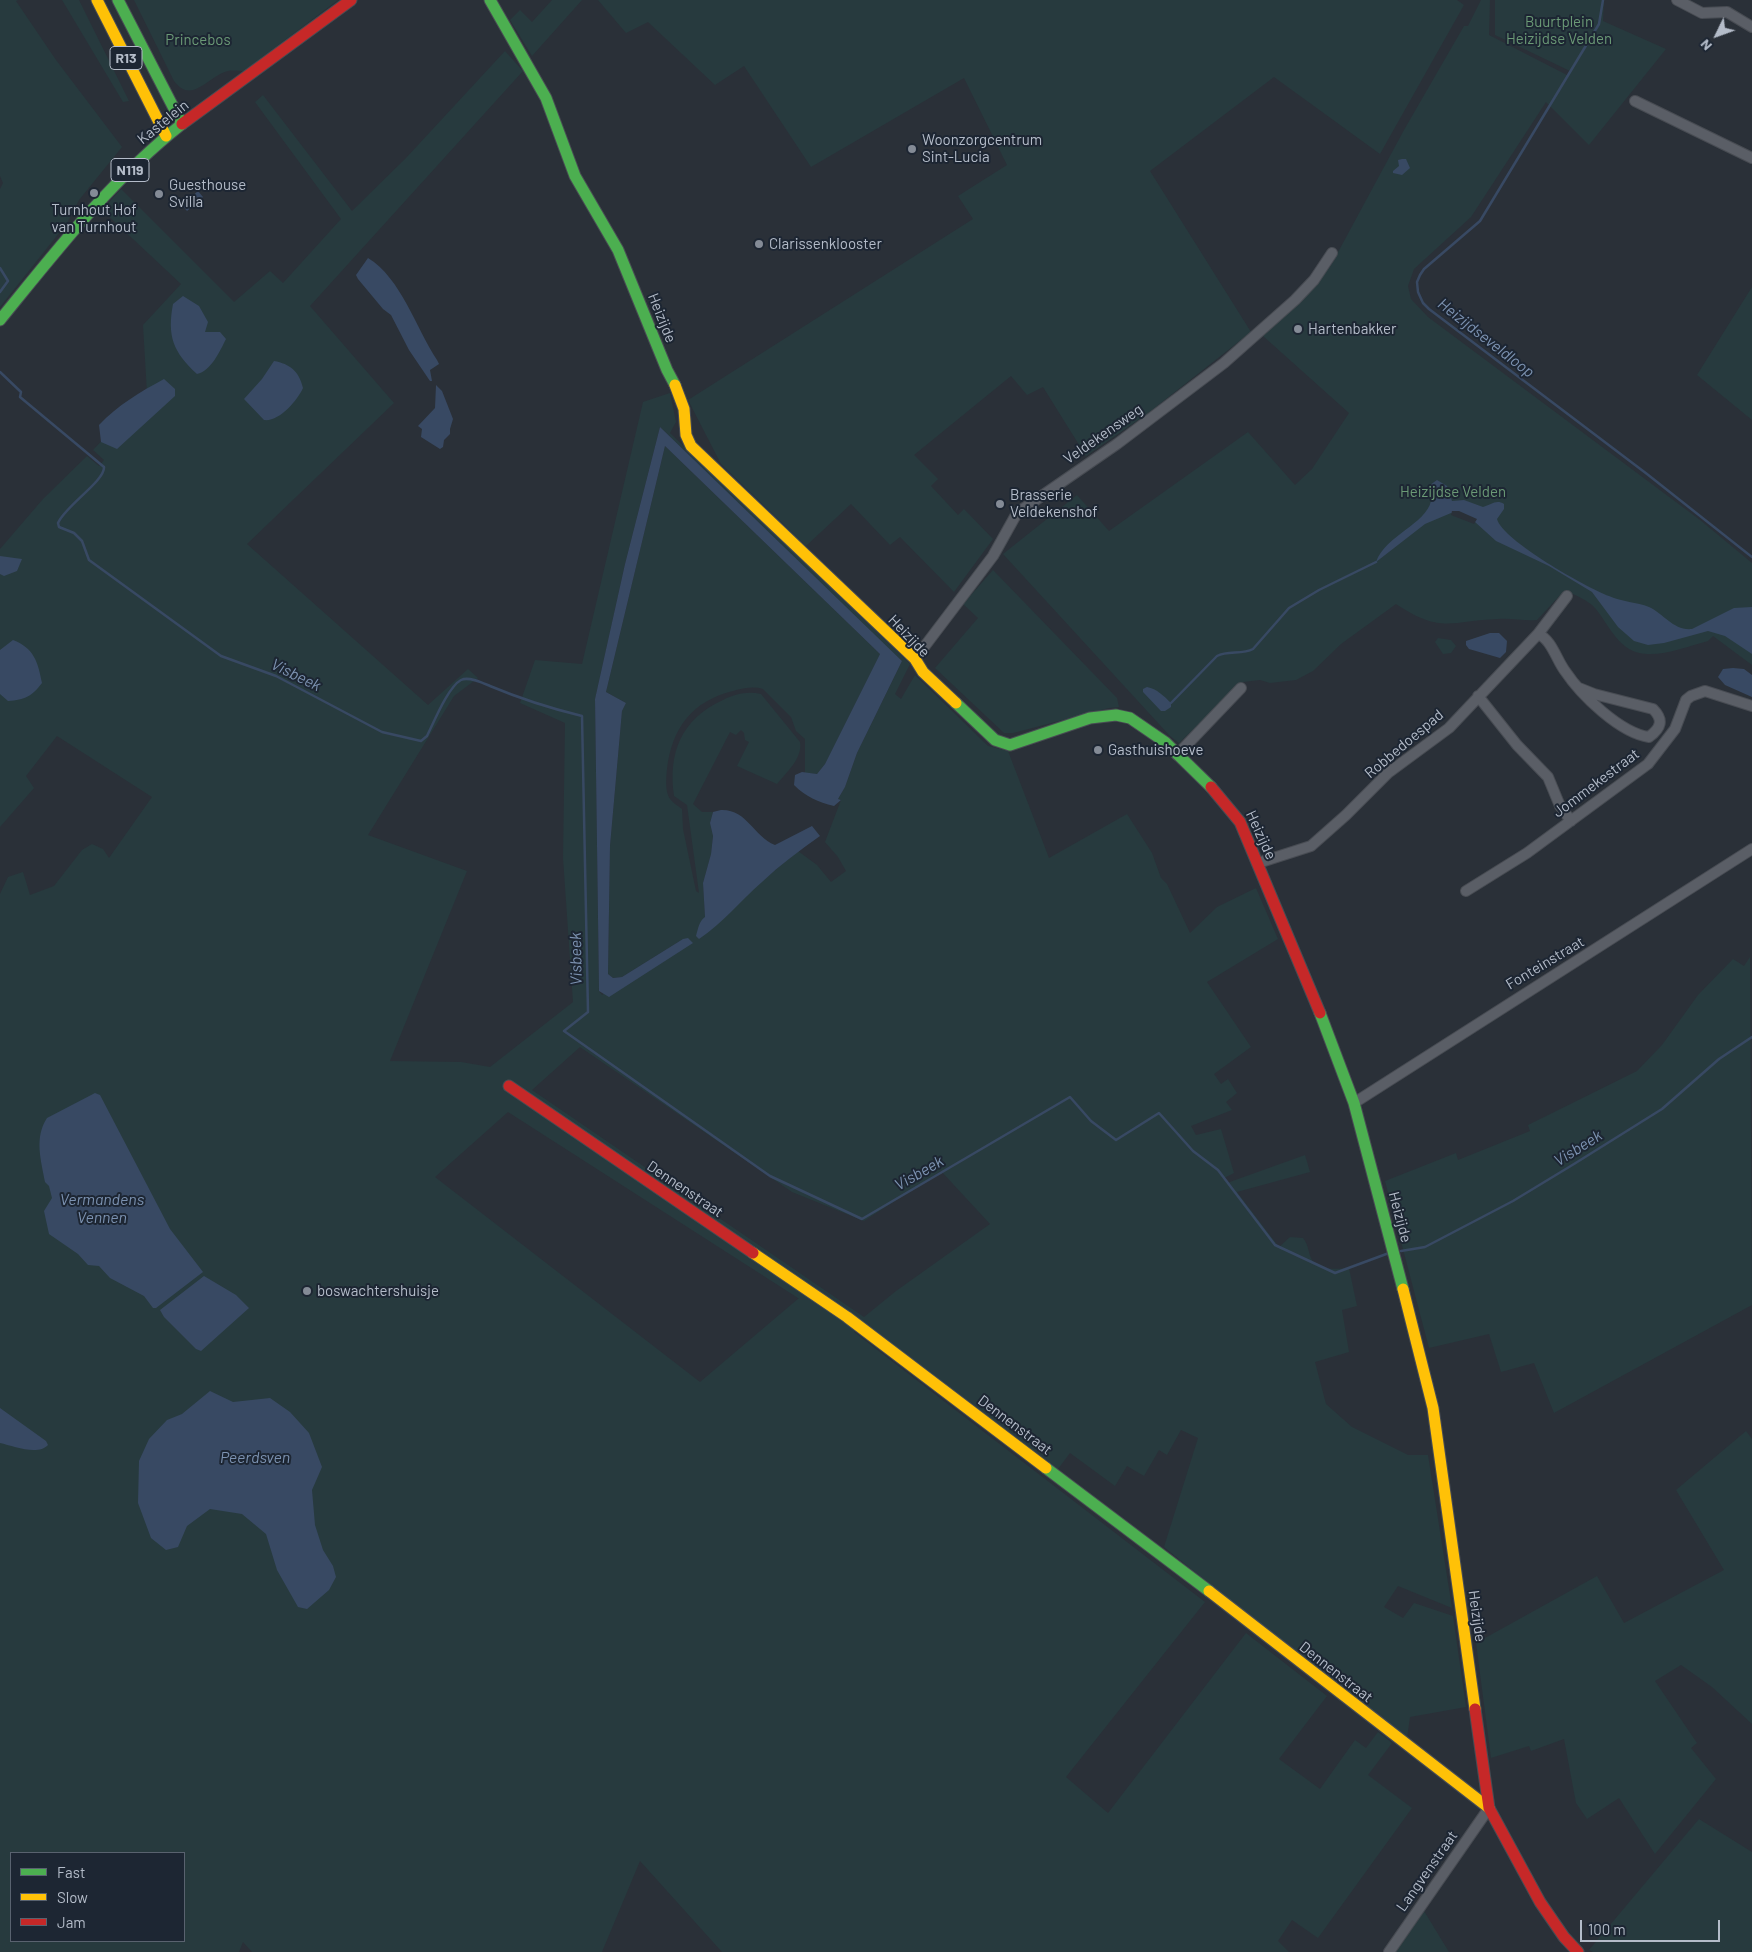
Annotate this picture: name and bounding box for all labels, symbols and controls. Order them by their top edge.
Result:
north arrow [1692,10,1742,60]
park label: Buurtplein Heizijdse Velden [1506,13,1612,48]
park label: Princebos [165,31,231,49]
text: N [1696,36,1715,55]
road number: R13 [110,46,142,70]
street label: Kastelein [134,96,192,148]
place label: Woonzorgcentrum Sint-Lucia [922,131,1042,166]
marker: Woonzorgcentrum Sint-Lucia [906,143,918,155]
road number: N119 [111,158,149,182]
place label: Guesthouse Svilla [169,176,246,211]
marker: Turnhout Hof van Turnhout [88,187,100,199]
marker: Guesthouse Svilla [153,188,165,200]
place label: Turnhout Hof van Turnhout [51,201,137,236]
place label: Clarissenklooster [769,235,882,253]
marker: Clarissenklooster [753,238,765,250]
street label: Heizijde [644,291,680,345]
water label: Heizijdseveldloop [1434,294,1538,382]
place label: Hartenbakker [1308,320,1396,338]
marker: Hartenbakker [1292,323,1304,335]
street label: Veldekensweg [1060,400,1146,468]
park label: Heizijdse Velden [1400,483,1506,501]
place label: Brasserie Veldekenshof [1010,486,1098,521]
marker: Brasserie Veldekenshof [994,498,1006,510]
street label: Heizijde [884,611,934,661]
water label: Visbeek [268,655,324,695]
street label: Robbedoespad [1361,706,1447,782]
place label: Gasthuishoeve [1108,741,1203,759]
marker: Gasthuishoeve [1092,744,1104,756]
street label: Jommekestraat [1549,745,1643,821]
street label: Heizijde [1242,808,1280,862]
water label: Visbeek [566,932,586,986]
street label: Fonteinstraat [1503,933,1587,993]
water label: Visbeek [1550,1126,1606,1170]
water label: Visbeek [891,1151,947,1195]
street label: Dennenstraat [643,1157,727,1221]
water label: Vermandens Vennen [60,1190,144,1228]
street label: Heizijde [1385,1190,1415,1244]
place label: boswachtershuisje [317,1282,439,1300]
marker: boswachtershuisje [301,1285,313,1297]
street label: Dennenstraat [974,1391,1056,1459]
water label: Peerdsven [220,1448,290,1468]
street label: Heizijde [1464,1589,1490,1643]
street label: Dennenstraat [1296,1638,1376,1706]
street label: Langvenstraat [1393,1827,1461,1915]
legend [10,1852,185,1942]
text: Fast [57,1863,85,1881]
text: Slow [57,1888,88,1906]
scale bar [1582,1910,1722,1942]
text: Jam [57,1913,86,1931]
text: 100 m [1588,1920,1626,1938]

